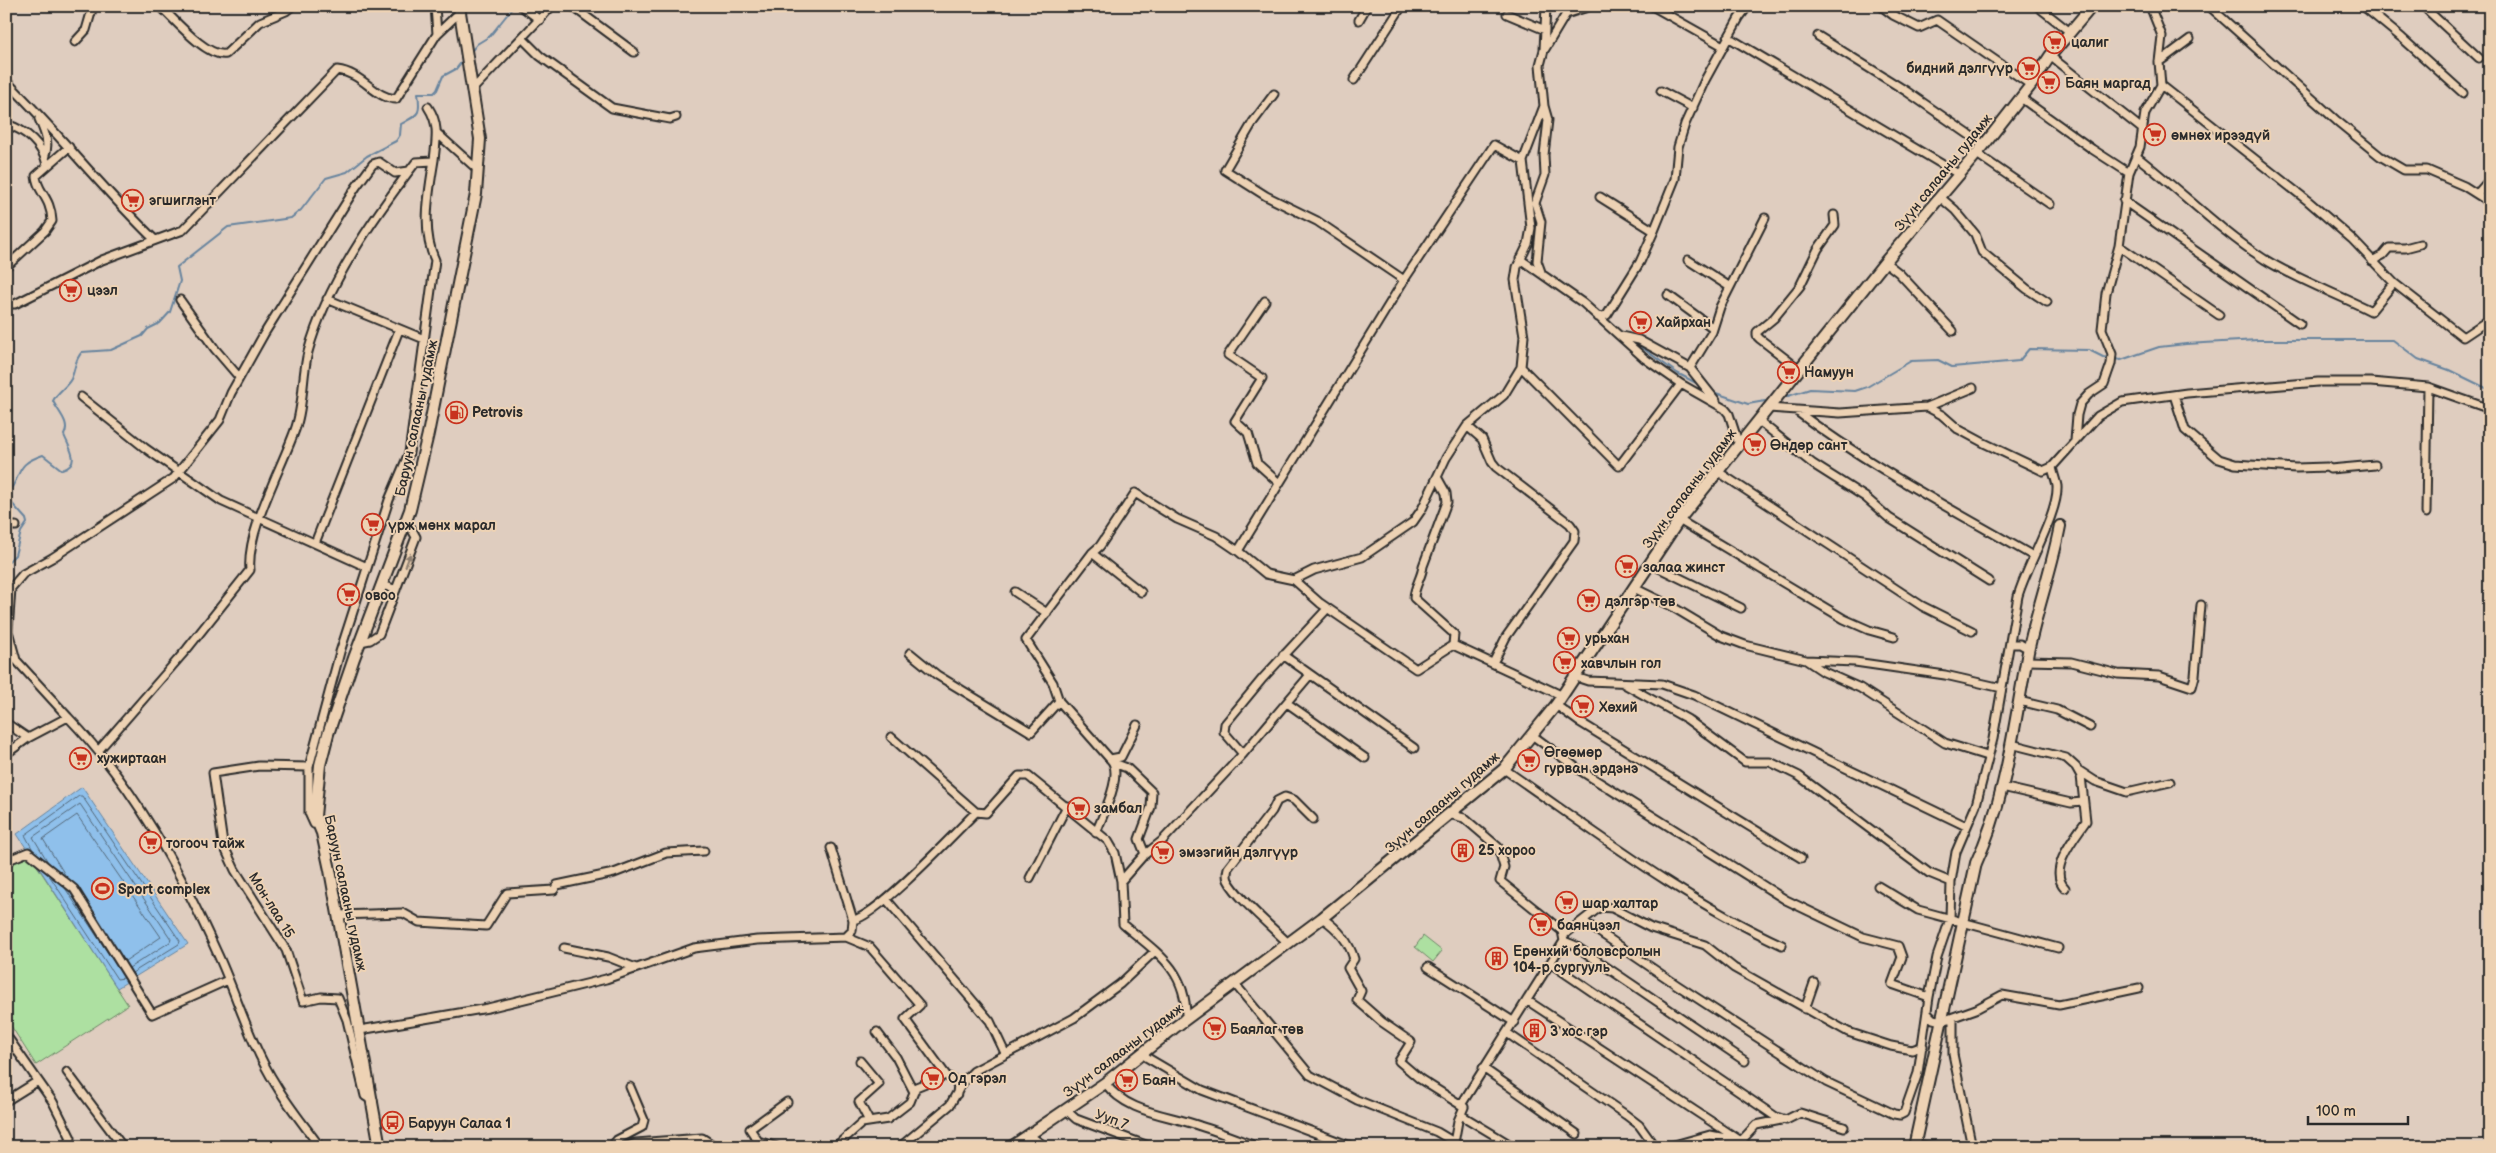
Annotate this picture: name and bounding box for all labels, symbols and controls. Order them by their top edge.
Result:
supermarket icon: цалиг [2043,30,2067,54]
place label: цалиг [2071,34,2109,51]
supermarket icon: бидний дэлгүүр [2017,56,2041,80]
place label: бидний дэлгүүр [1906,60,2014,77]
supermarket icon: Баян маргад [2037,71,2061,95]
place label: Баян маргад [2065,75,2151,92]
street label: Зүүн салааны гудамж [1891,110,1996,234]
supermarket icon: өмнөх ирээдүй [2143,123,2167,147]
place label: өмнөх ирээдүй [2171,127,2270,144]
supermarket icon: эгшиглэнт [121,188,145,212]
place label: эгшиглэнт [149,192,217,209]
supermarket icon: цээл [59,278,83,302]
place label: цээл [87,282,118,299]
supermarket icon: Хайрхан [1628,310,1652,334]
place label: Хайрхан [1655,314,1711,331]
street label: Баруун салааны гудамж [392,338,441,498]
supermarket icon: Намуун [1776,360,1800,384]
place label: Намуун [1804,364,1854,381]
fuel station icon: Petrovis [444,400,468,424]
place label: Petrovis [472,404,523,421]
street label: Зүүн салааны гудамж [1639,425,1740,552]
supermarket icon: Өндөр сант [1742,433,1766,457]
place label: Өндөр сант [1770,437,1848,454]
supermarket icon: үрж мөнх марал [360,513,384,537]
place label: үрж мөнх марал [388,517,496,534]
one-way arrow [404,552,412,567]
supermarket icon: залаа жинст [1615,555,1639,579]
place label: залаа жинст [1643,559,1725,576]
supermarket icon: овоо [337,583,361,607]
place label: овоо [365,587,396,604]
supermarket icon: дэлгэр төв [1577,589,1601,613]
place label: дэлгэр төв [1604,593,1676,610]
supermarket icon: урьхан [1557,626,1581,650]
place label: урьхан [1585,630,1630,647]
supermarket icon: хавчлын гол [1553,651,1577,675]
place label: хавчлын гол [1581,655,1662,672]
supermarket icon: Хөхий [1571,695,1595,719]
place label: Хөхий [1598,699,1638,716]
place label: Өгөөмөр гурван эрдэнэ [1544,744,1638,777]
supermarket icon: хужиртаан [69,746,93,770]
street label: Зүүн салааны гудамж [1382,748,1503,857]
supermarket icon: Өгөөмөр гурван эрдэнэ [1516,748,1540,772]
place label: хужиртаан [97,750,167,767]
supermarket icon: замбал [1066,796,1090,820]
place label: замбал [1094,800,1143,817]
street label: Баруун салааны гудамж [321,813,370,973]
supermarket icon: тогооч тайж [138,831,162,855]
place label: тогооч тайж [166,835,245,852]
building icon: 25 хороо [1450,838,1474,862]
supermarket icon: эмээгийн дэлгүүр [1151,840,1175,864]
place label: 25 хороо [1478,842,1536,859]
place label: эмээгийн дэлгүүр [1179,844,1299,861]
street label: Мон-лаа 15 [245,869,298,941]
sports icon: Sport complex [90,877,114,901]
place label: Sport complex [118,881,211,898]
supermarket icon: шар халтар [1554,891,1578,915]
place label: шар халтар [1582,895,1659,912]
supermarket icon: баянцээл [1529,913,1553,937]
place label: баянцээл [1557,917,1621,934]
place label: Ерөнхий боловсролын 104-р сургууль [1513,943,1661,976]
building icon: Ерөнхий боловсролын 104-р сургууль [1485,947,1509,971]
street label: Зүүн салааны гудамж [1060,1000,1187,1101]
supermarket icon: Баялаг төв [1202,1017,1226,1041]
building icon: 3 хос гэр [1522,1019,1546,1043]
place label: Баялаг төв [1230,1021,1304,1038]
place label: 3 хос гэр [1550,1023,1608,1040]
supermarket icon: Од гэрэл [920,1066,944,1090]
supermarket icon: Баян [1114,1068,1138,1092]
place label: Од гэрэл [948,1070,1007,1087]
place label: Баян [1142,1072,1176,1089]
scale bar [2308,1093,2408,1125]
text: 100 m [2316,1102,2356,1121]
street label: Ууп 7 [1093,1106,1131,1133]
bus stop icon: Баруун Салаа 1 [380,1111,404,1135]
place label: Баруун Салаа 1 [408,1115,511,1132]

